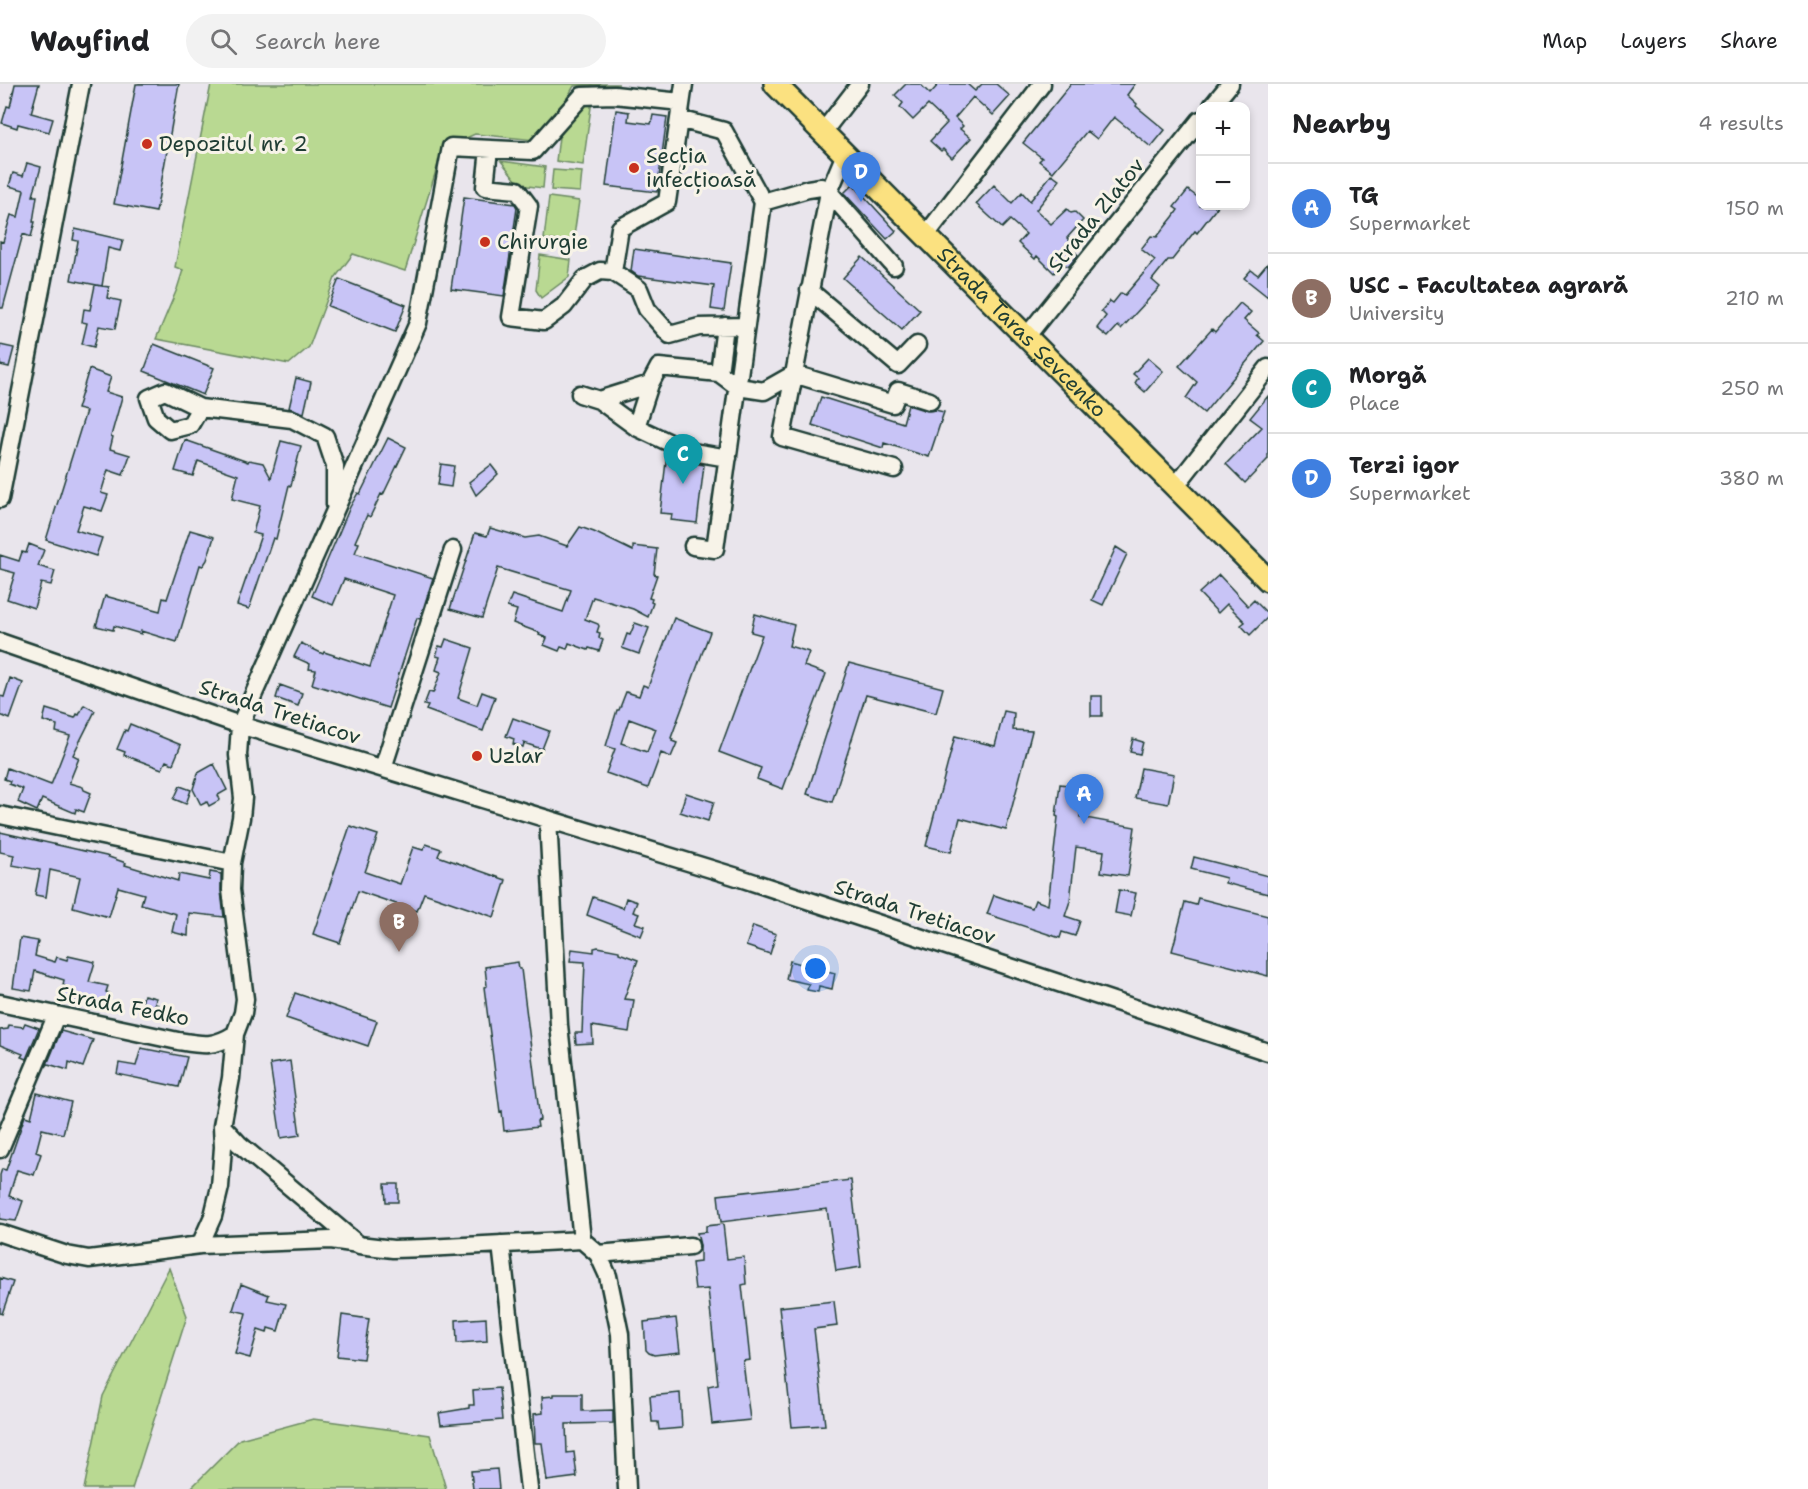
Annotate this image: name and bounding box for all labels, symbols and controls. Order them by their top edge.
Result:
search box [186,14,606,68]
text: Wayfind [30,22,150,60]
icon: search [207,25,240,58]
text: Search here [255,27,381,56]
text: Map [1542,27,1587,55]
text: Layers [1620,27,1687,55]
text: Share [1720,27,1778,55]
map controls [1196,102,1250,210]
button: + [1196,102,1250,156]
text: Nearby [1292,106,1391,141]
text: 4 results [1698,110,1784,136]
place label: Depozitul nr. 2 [159,130,308,158]
marker: Depozitul nr. 2 [140,137,154,151]
place label: Secția infecțioasă [646,142,756,194]
pin: D [842,152,880,202]
street label: Strada Zlatov [1041,152,1151,278]
button: − [1196,156,1250,210]
marker: Secția infecțioasă [627,161,641,175]
text: TG [1349,181,1378,210]
text: A [1304,195,1319,221]
text: 150 m [1726,195,1784,221]
text: Supermarket [1349,210,1471,236]
place label: Chirurgie [497,228,588,256]
marker: Chirurgie [478,235,492,249]
street label: Strada Taras Șevcenko [931,241,1113,424]
text: USC - Facultatea agrară [1349,271,1628,300]
text: B [1305,285,1318,311]
text: 210 m [1725,285,1784,311]
text: University [1349,300,1445,326]
text: Morgă [1349,361,1427,390]
text: C [1305,375,1318,401]
text: 250 m [1720,375,1784,401]
text: Place [1349,390,1400,416]
pin: C [664,434,702,484]
text: Terzi igor [1349,451,1459,480]
text: D [1304,465,1319,491]
text: 380 m [1719,465,1784,491]
text: Supermarket [1349,480,1471,506]
street label: Strada Tretiacov [196,673,365,751]
place label: Uzlar [489,742,544,770]
marker: Uzlar [470,749,484,763]
pin: A [1064,774,1104,824]
street label: Strada Tretiacov [831,873,1000,951]
pin: B [380,902,418,952]
your location [801,954,830,983]
street label: Strada Fedko [54,979,192,1033]

